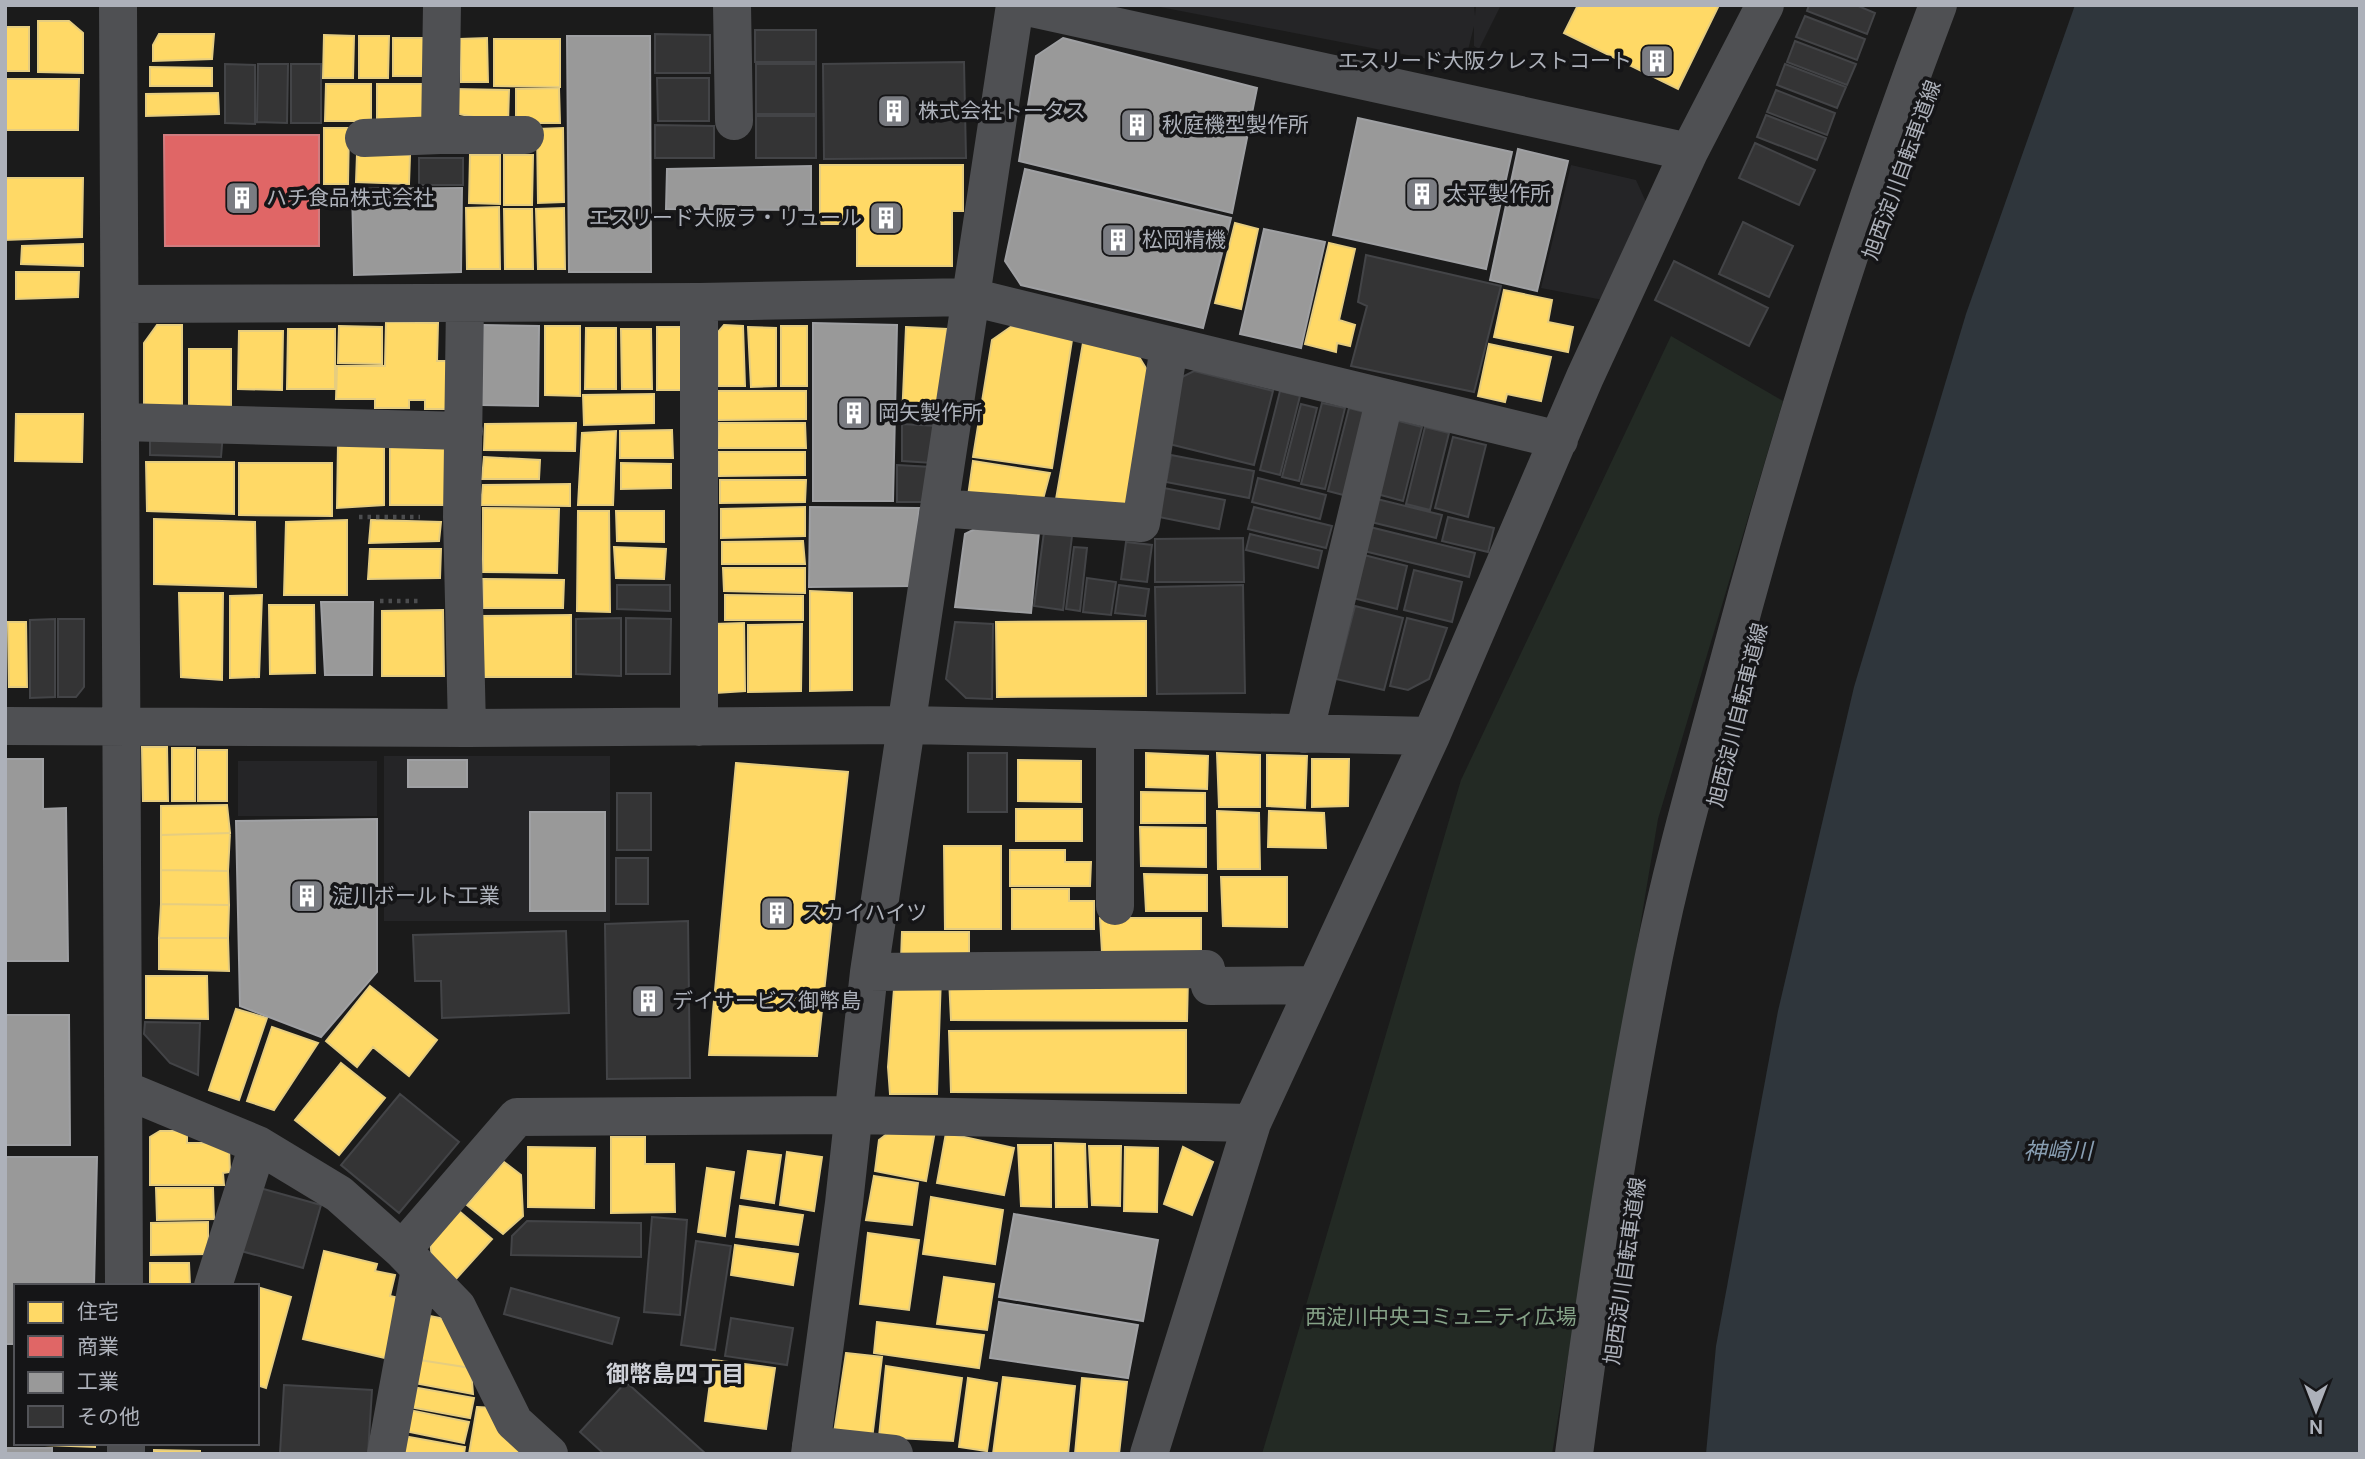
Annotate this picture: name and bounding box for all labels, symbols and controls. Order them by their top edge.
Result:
building icon: エスリード大阪クレストコート [1638,42,1676,80]
place label: エスリード大阪クレストコート [1338,47,1632,75]
street label: 旭西淀川自転車道線 [1857,76,1947,264]
building icon: 株式会社トータス [875,92,913,130]
place label: 株式会社トータス [918,97,1086,125]
building icon: 秋庭機型製作所 [1118,106,1156,144]
place label: 秋庭機型製作所 [1162,111,1309,139]
building icon: 太平製作所 [1403,175,1441,213]
building icon: ハチ食品株式会社 [223,179,261,217]
place label: 太平製作所 [1446,180,1551,208]
place label: ハチ食品株式会社 [266,184,434,212]
building icon: エスリード大阪ラ・リュール [867,199,905,237]
place label: エスリード大阪ラ・リュール [589,204,862,232]
building icon: 松岡精機 [1099,221,1137,259]
place label: 松岡精機 [1142,226,1226,254]
building icon: 岡矢製作所 [835,394,873,432]
place label: 岡矢製作所 [878,399,983,427]
street label: 旭西淀川自転車道線 [1702,620,1774,810]
building icon: 淀川ボールト工業 [288,877,326,915]
place label: 淀川ボールト工業 [332,882,500,910]
building icon: スカイハイツ [758,894,796,932]
place label: スカイハイツ [802,899,927,927]
building icon: デイサービス御幣島 [629,982,667,1020]
place label: デイサービス御幣島 [672,987,861,1015]
water label: 神崎川 [2024,1136,2096,1166]
street label: 旭西淀川自転車道線 [1598,1175,1652,1367]
legend [14,1284,259,1445]
text: 住宅 [77,1298,119,1326]
park label: 西淀川中央コミュニティ広場 [1305,1303,1577,1331]
text: 商業 [77,1333,119,1361]
district label: 御幣島四丁目 [606,1359,744,1389]
text: 工業 [77,1368,119,1396]
north arrow [2281,1375,2351,1445]
text: その他 [77,1403,140,1431]
text: N [2309,1414,2323,1439]

